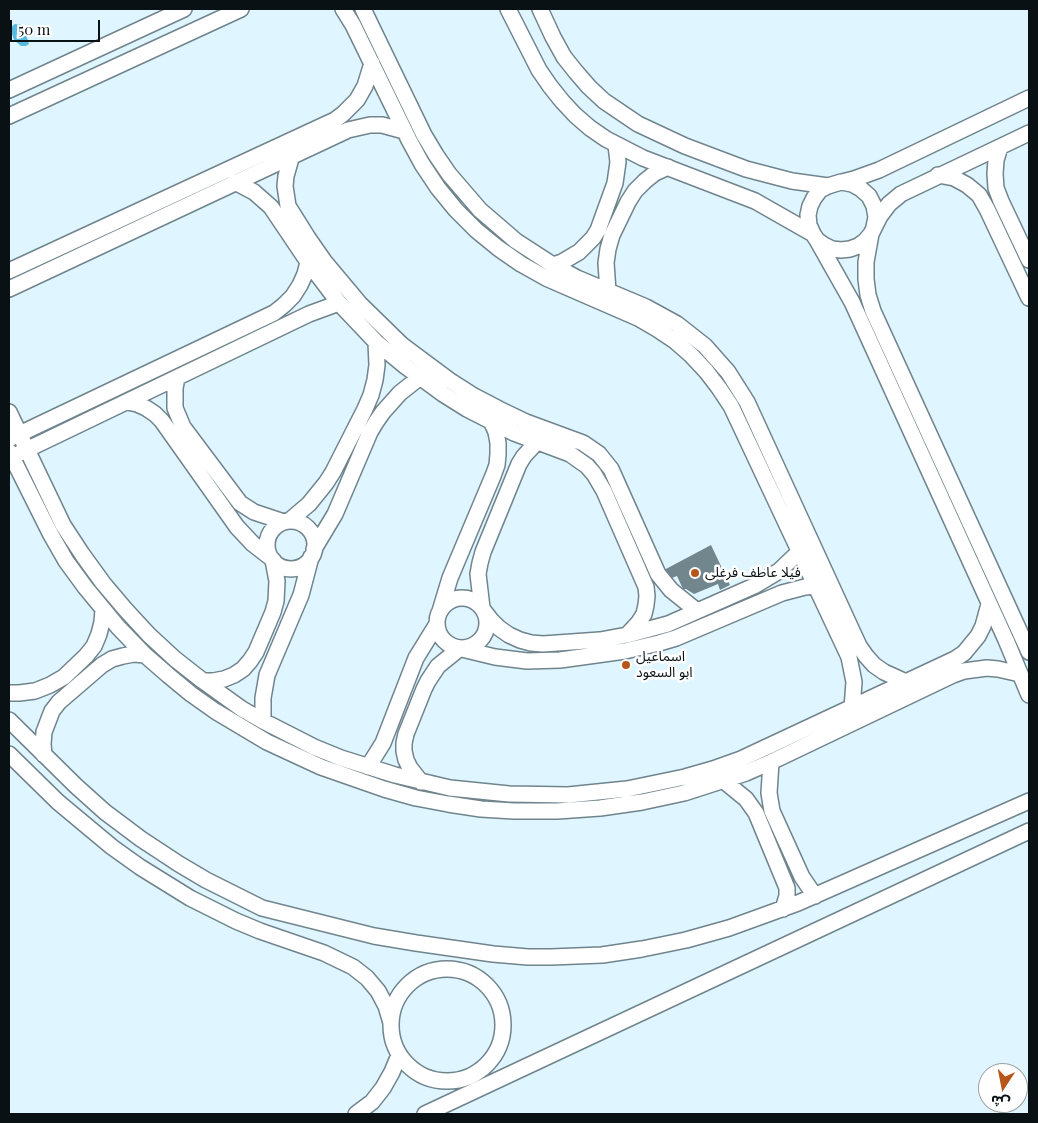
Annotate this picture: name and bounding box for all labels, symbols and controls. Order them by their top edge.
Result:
scale bar [12,10,102,42]
text: 50 m [18,19,50,39]
place label: فيلا عاطف فرغلى [705,565,801,581]
marker: فيلا عاطف فرغلى [689,567,701,579]
place label: اسماعيل ابو السعود [636,649,693,682]
marker: اسماعيل ابو السعود [620,659,632,671]
north arrow [978,1063,1028,1113]
text: ش [989,1091,1011,1113]

